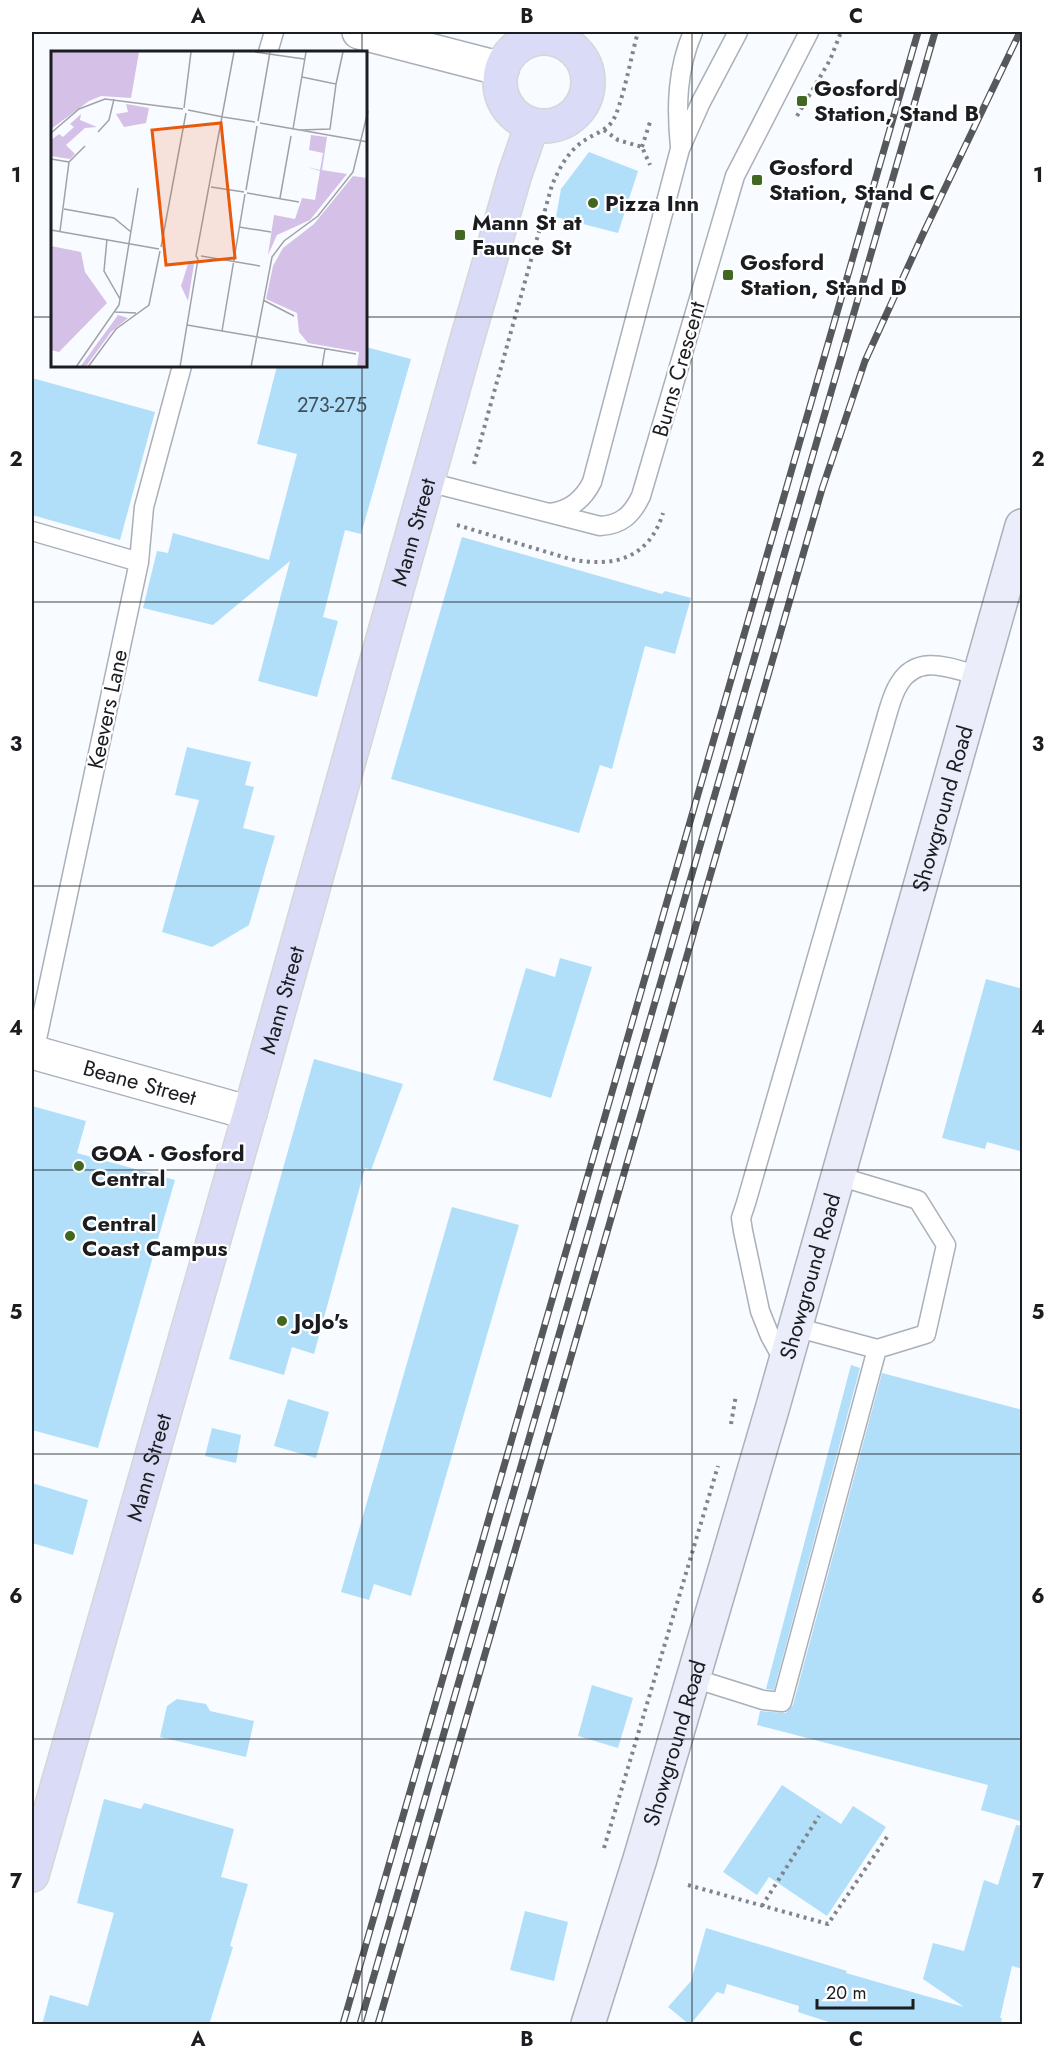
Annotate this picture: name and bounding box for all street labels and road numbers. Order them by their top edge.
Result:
street label: Burns Crescent [643,297,713,440]
street label: Mann Street [383,474,444,590]
street label: Keevers Lane [79,646,135,772]
street label: Showground Road [903,722,981,895]
street label: Mann Street [251,942,312,1058]
street label: Beane Street [80,1051,201,1113]
street label: Showground Road [771,1189,848,1363]
street label: Mann Street [118,1409,179,1525]
street label: Showground Road [635,1656,714,1830]

